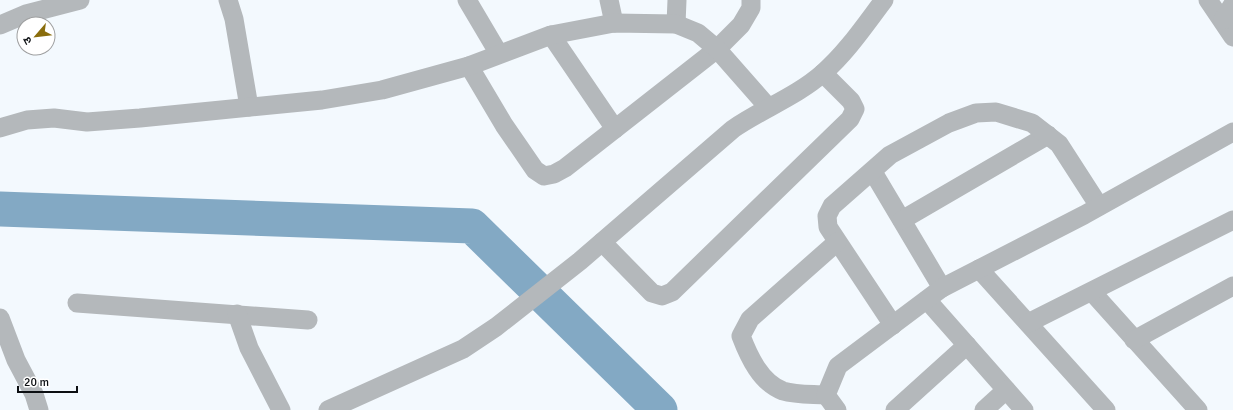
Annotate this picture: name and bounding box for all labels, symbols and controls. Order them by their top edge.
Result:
north arrow [16,16,56,56]
text: उ [20,34,35,46]
scale bar [18,368,77,394]
text: 20 m [24,375,49,390]

